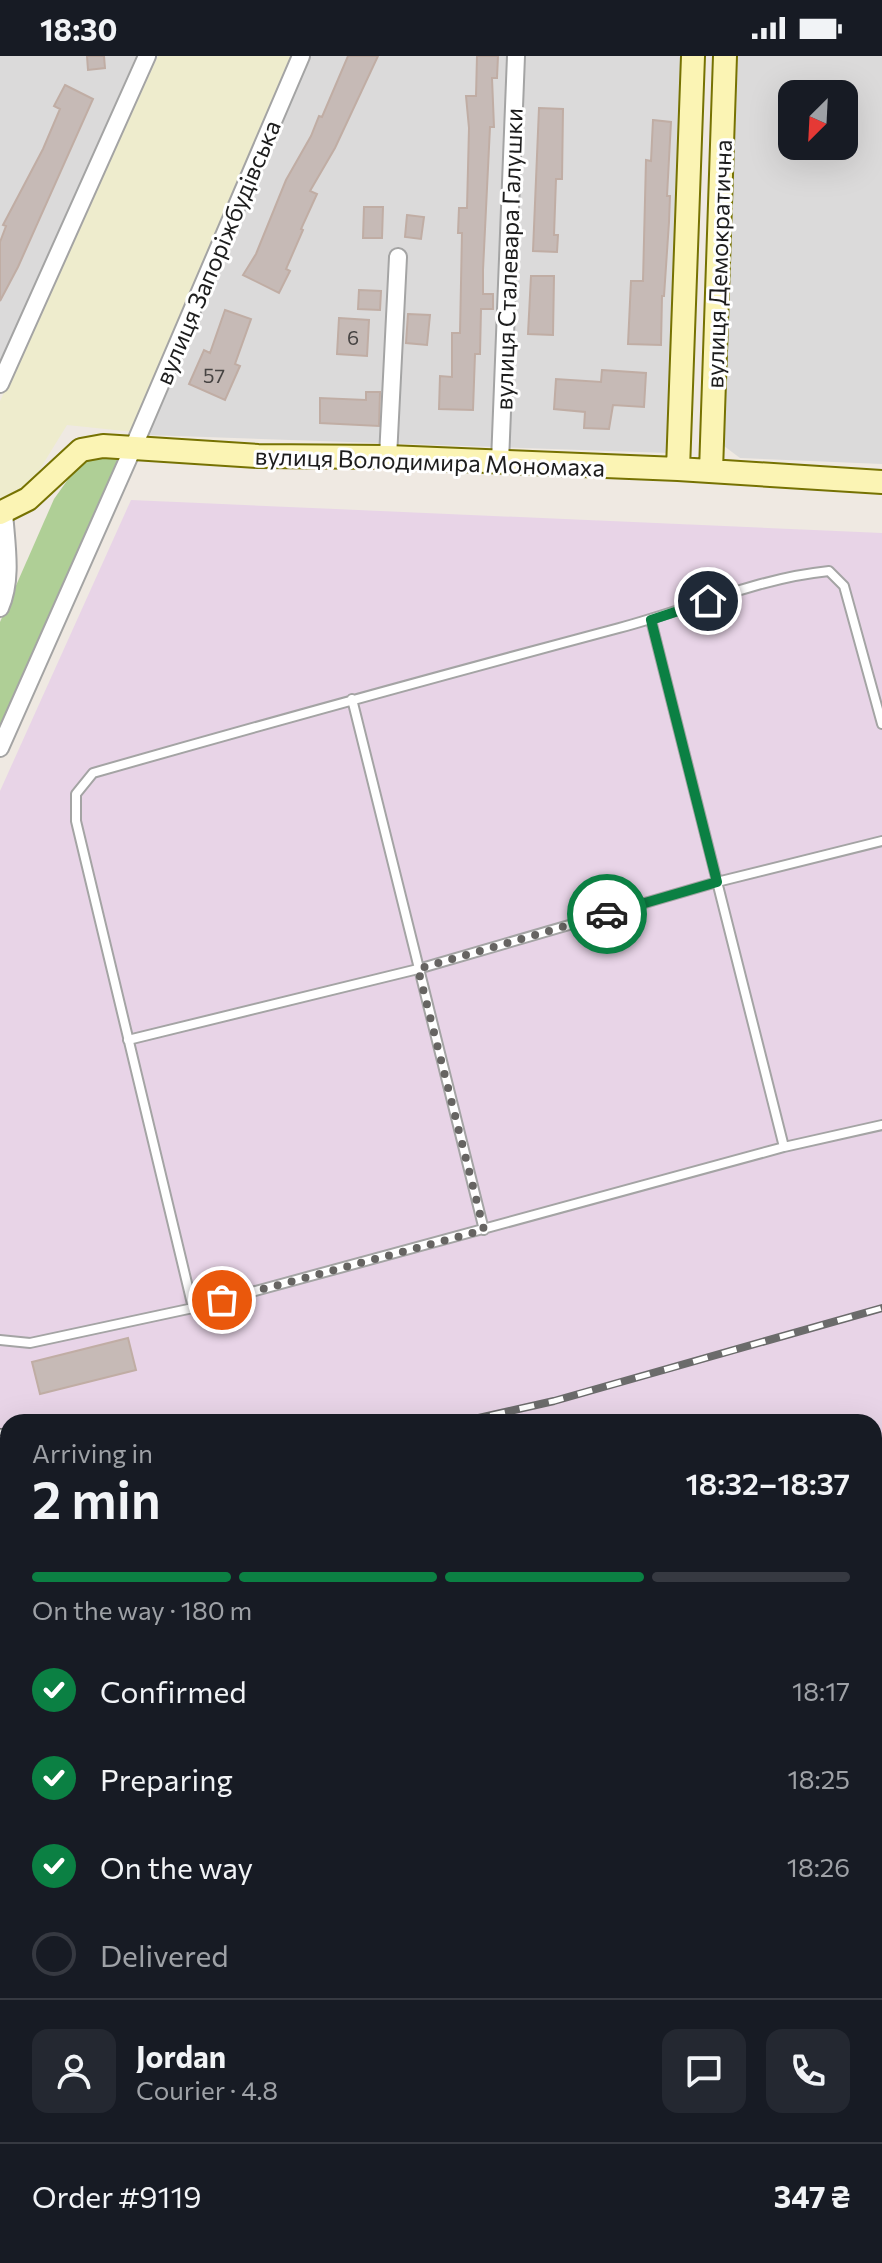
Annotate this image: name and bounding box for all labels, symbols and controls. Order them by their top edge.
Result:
text: 18:30 [40,10,117,47]
north arrow [778,80,858,160]
map controls [778,80,858,160]
street label: вулиця Сталевара Галушки [488,107,528,411]
street label: вулиця Запоріжбудівська [148,115,286,389]
street label: вулиця Демократична [699,139,737,389]
house number: 6 [347,325,359,349]
house number: 57 [203,363,225,387]
street label: вулиця Володимира Мономаха [254,440,606,482]
pin [674,567,742,635]
icon: home [686,579,730,623]
courier [567,874,647,954]
icon: car [585,892,629,936]
pin [188,1266,256,1334]
icon: bag [200,1278,244,1322]
text: Arriving in [32,1437,153,1468]
text: 18:32–18:37 [685,1464,850,1501]
text: 2 min [32,1466,161,1530]
text: On the way · 180 m [32,1594,252,1625]
icon: check [32,1668,76,1712]
text: Confirmed [100,1672,247,1709]
text: 18:17 [792,1675,850,1706]
icon: check [32,1756,76,1800]
text: Preparing [100,1760,233,1797]
text: 18:25 [788,1763,850,1794]
icon: check [32,1844,76,1888]
text: On the way [100,1848,253,1885]
text: 18:26 [787,1851,850,1882]
text: Delivered [100,1936,229,1973]
button: person [32,2029,116,2113]
button: chat [662,2029,746,2113]
button: phone [766,2029,850,2113]
text: Jordan [136,2037,226,2074]
text: Courier · 4.8 [136,2074,278,2105]
text: Order #9119 [32,2177,201,2214]
text: 347 ₴ [774,2177,850,2214]

